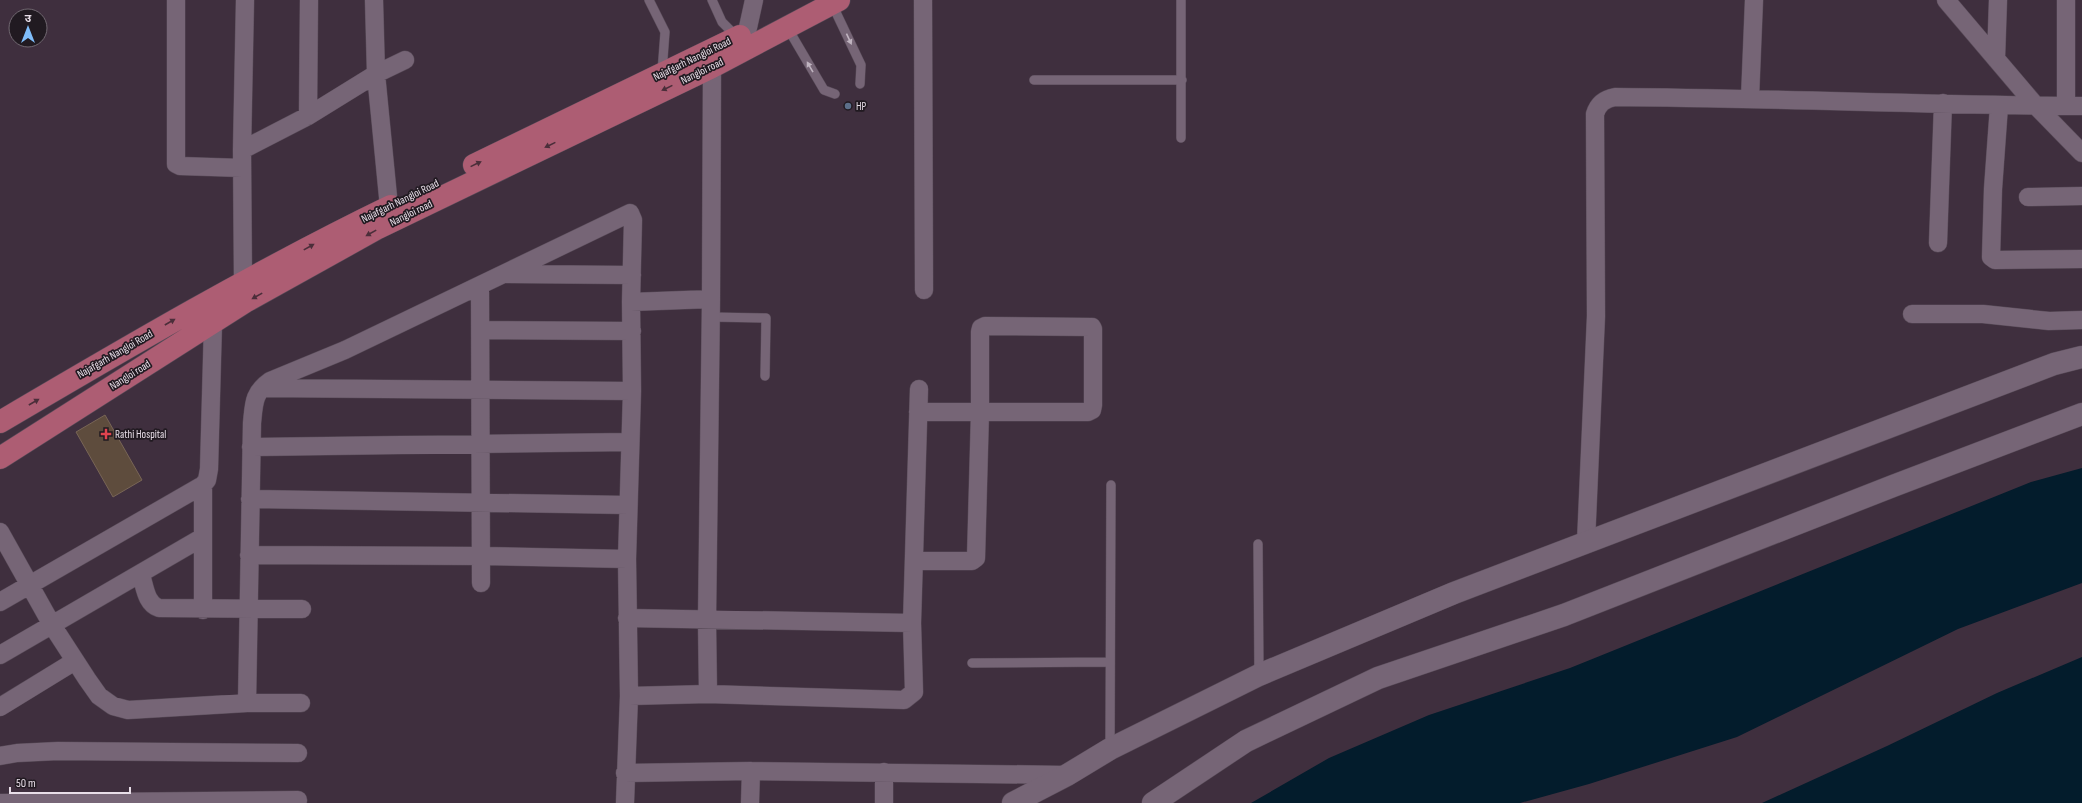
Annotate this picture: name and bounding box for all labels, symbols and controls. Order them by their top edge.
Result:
north arrow [8,8,48,48]
text: उ [25,12,32,25]
one-way arrow [846,33,852,45]
street label: Najafgarh Nangloi Road [651,34,733,83]
street label: Nangloi road [679,55,726,87]
one-way arrow [806,62,814,72]
one-way arrow [662,85,673,91]
place label: HP [856,100,867,113]
marker: HP [843,101,853,111]
one-way arrow [545,142,556,148]
one-way arrow [470,161,481,167]
street label: Najafgarh Nangloi Road [359,176,441,225]
street label: Nangloi road [388,197,435,229]
one-way arrow [365,229,377,236]
one-way arrow [303,244,315,250]
one-way arrow [251,292,263,299]
one-way arrow [165,318,175,326]
street label: Najafgarh Nangloi Road [75,327,155,381]
street label: Nangloi road [107,357,153,393]
one-way arrow [28,398,40,405]
marker: Rathi Hospital [100,428,112,440]
place label: Rathi Hospital [115,428,166,441]
scale bar [10,769,130,795]
text: 50 m [16,776,36,791]

